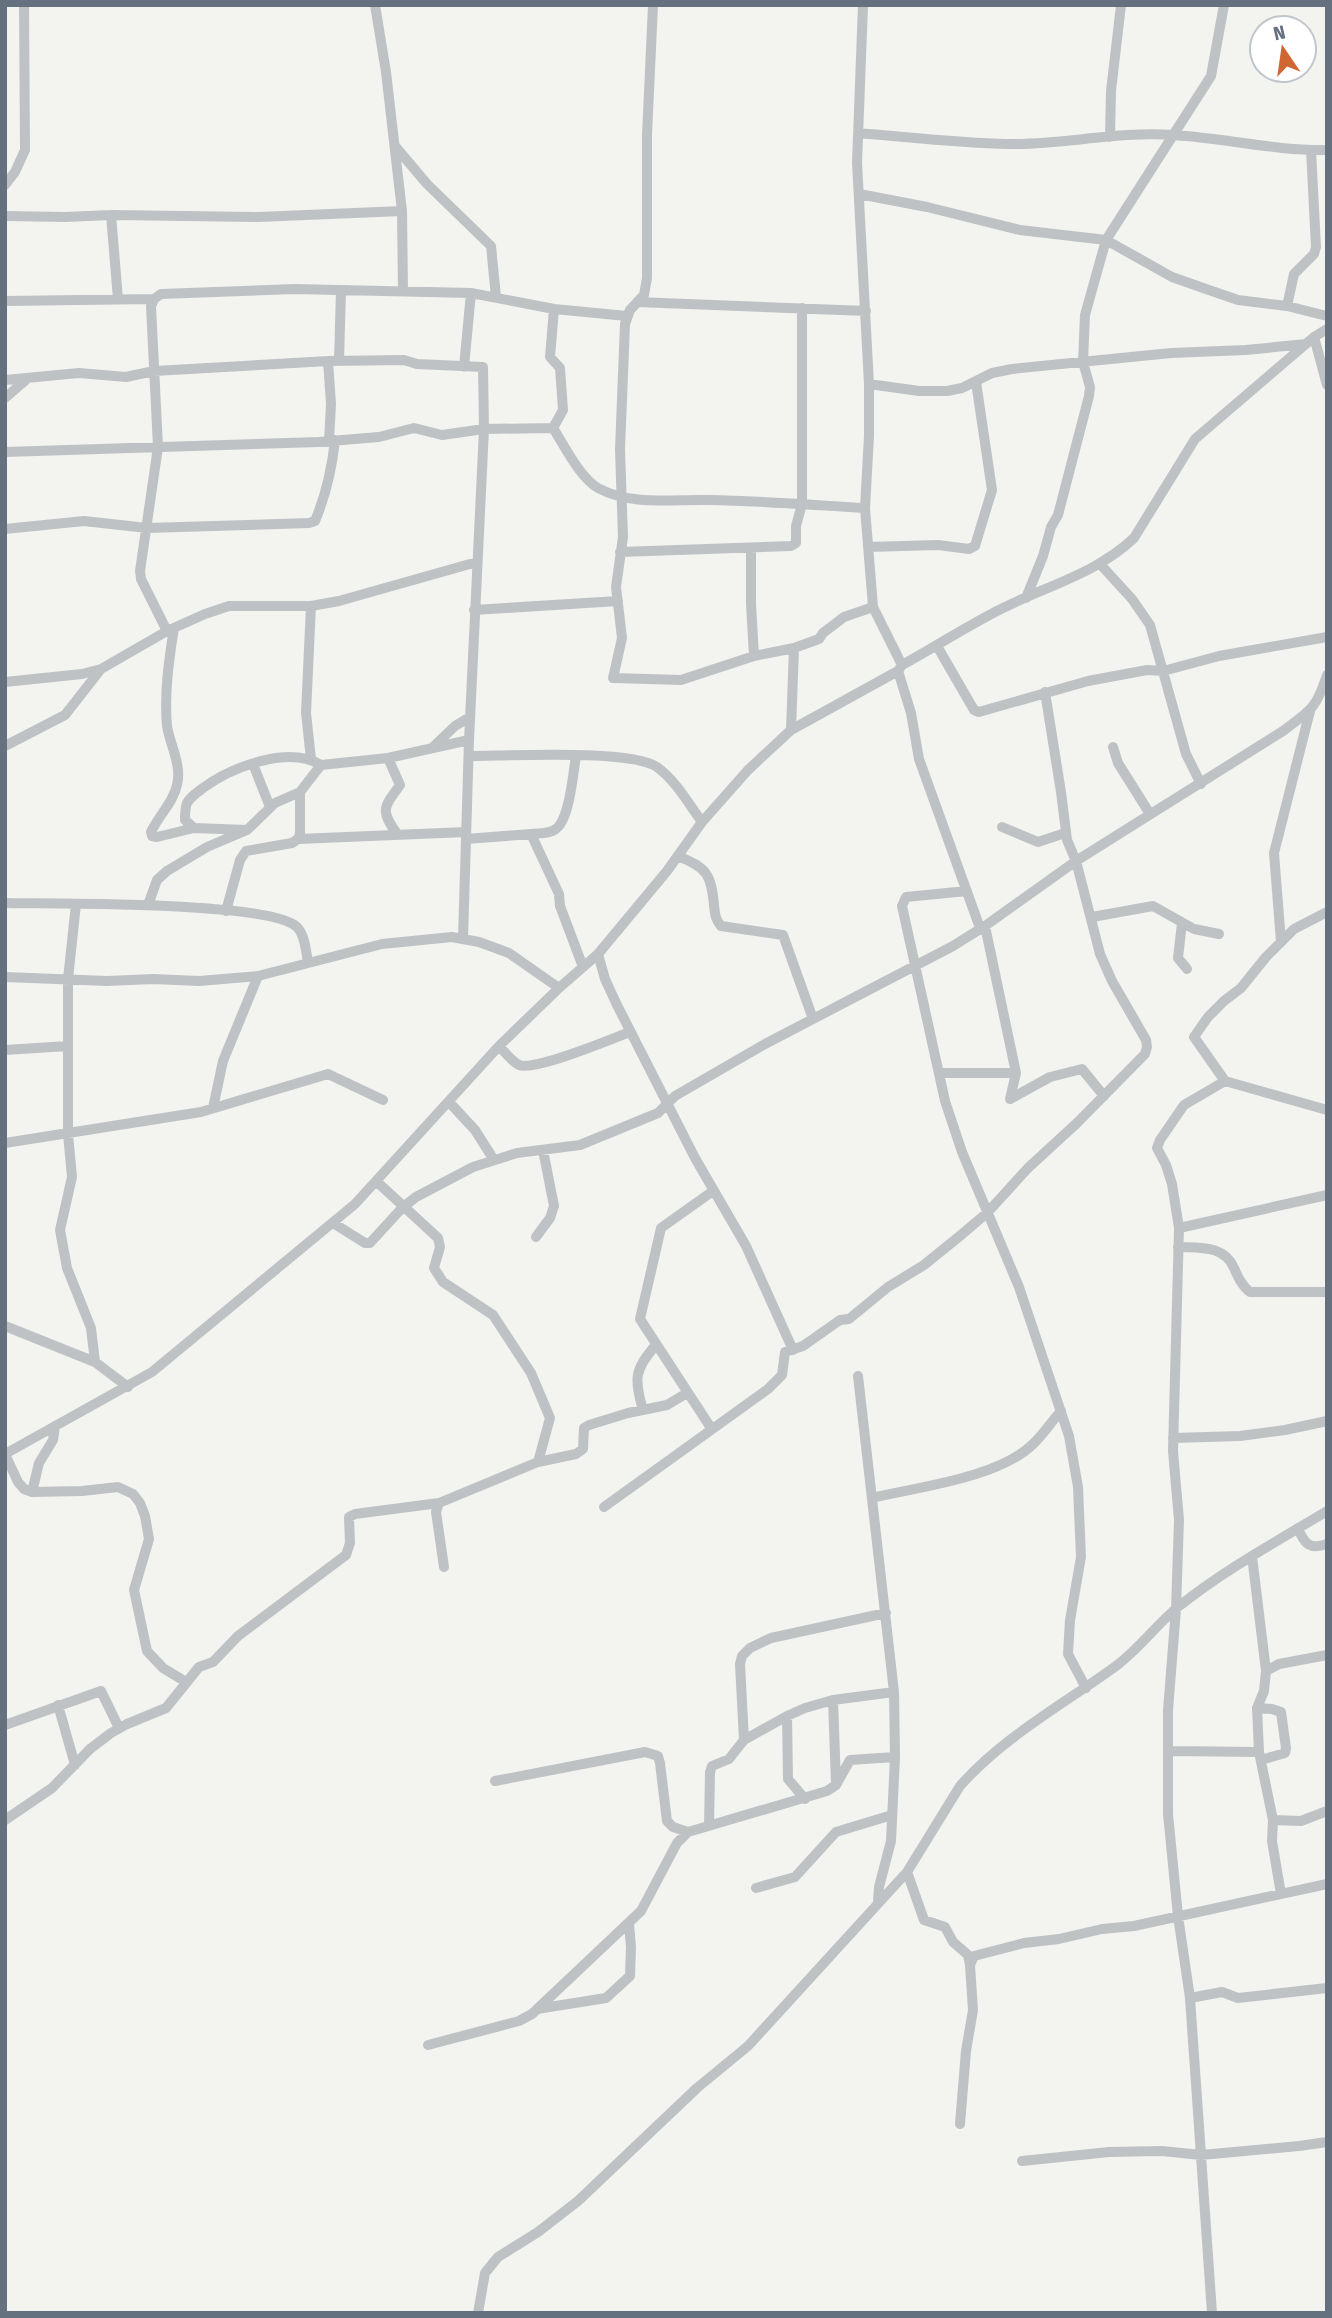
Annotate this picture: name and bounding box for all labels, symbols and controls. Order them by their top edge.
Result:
north arrow [1248,14,1318,84]
text: N [1271,20,1287,45]

